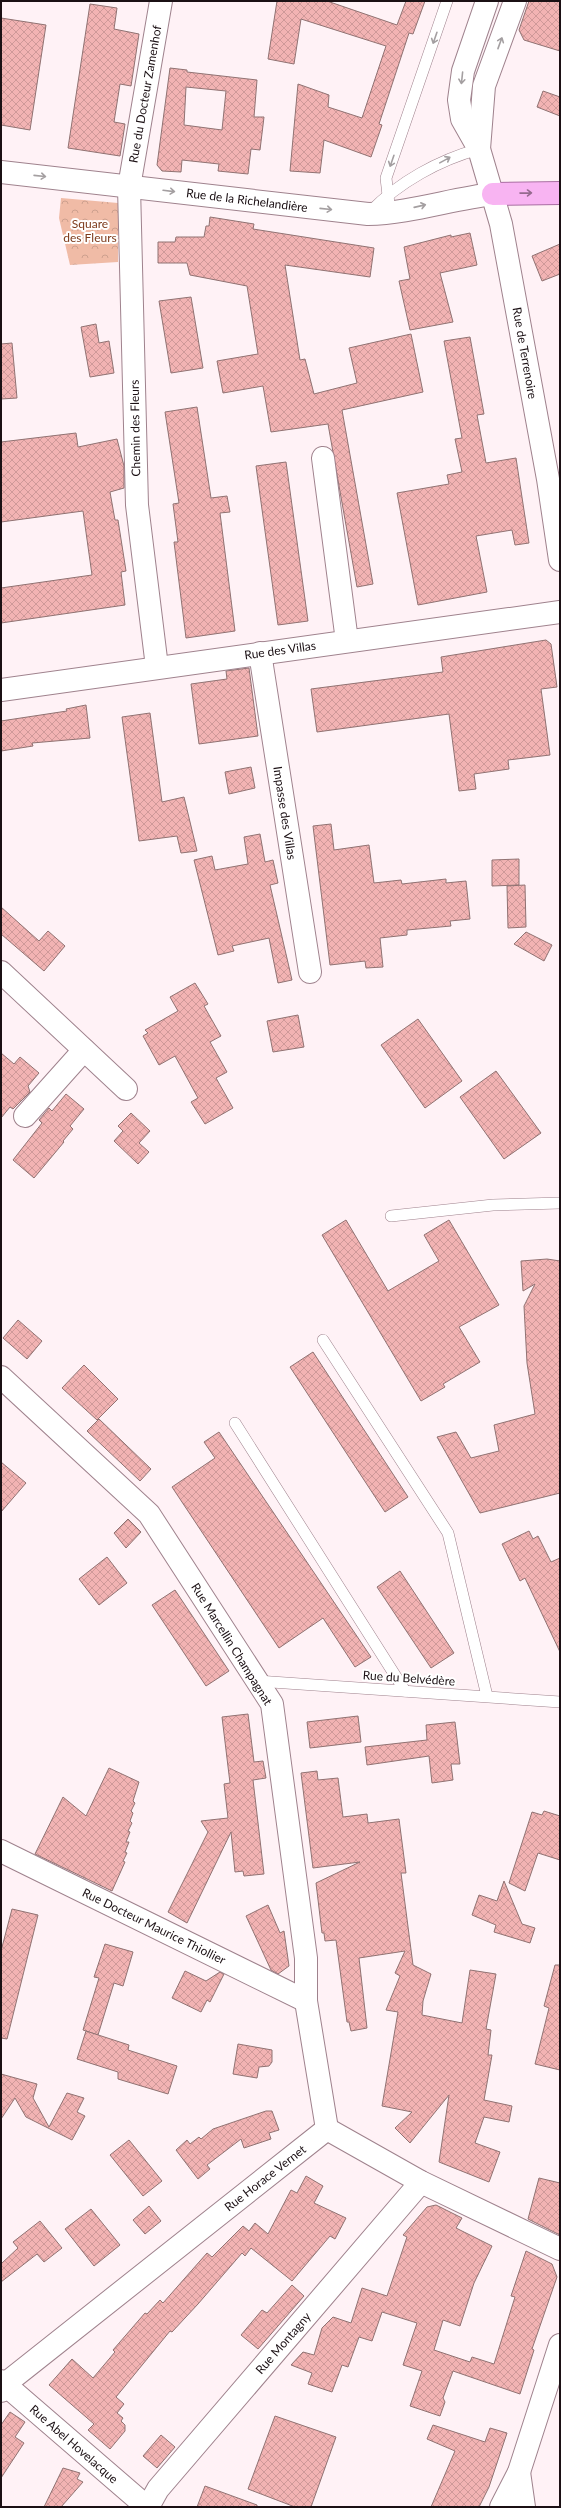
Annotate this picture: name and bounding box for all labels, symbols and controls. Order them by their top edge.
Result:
street label: Rue du Docteur Zamenhof [125,23,165,164]
one-way arrow [430,32,438,44]
one-way arrow [497,36,504,49]
one-way arrow [458,71,465,84]
one-way arrow [388,155,396,167]
one-way arrow [439,156,451,164]
one-way arrow [33,172,46,179]
street label: Rue de la Richelandière [185,185,309,215]
one-way arrow [162,188,175,195]
one-way arrow [519,189,532,197]
one-way arrow [413,202,426,210]
one-way arrow [319,206,332,213]
park label: Square des Fleurs [63,216,117,245]
street label: Rue de Terrenoire [510,306,540,400]
street label: Chemin des Fleurs [127,379,143,477]
street label: Rue des Villas [243,638,317,662]
street label: Impasse des Villas [270,765,300,861]
street label: Rue Marcellin Champagnat [188,1580,276,1708]
street label: Rue du Belvédère [362,1667,456,1689]
street label: Rue Docteur Maurice Thiollier [80,1885,229,1968]
street label: Rue Horace Vernet [221,2141,309,2214]
street label: Rue Montagny [252,2308,314,2377]
street label: Rue Abel Hovelacque [27,2402,121,2486]

